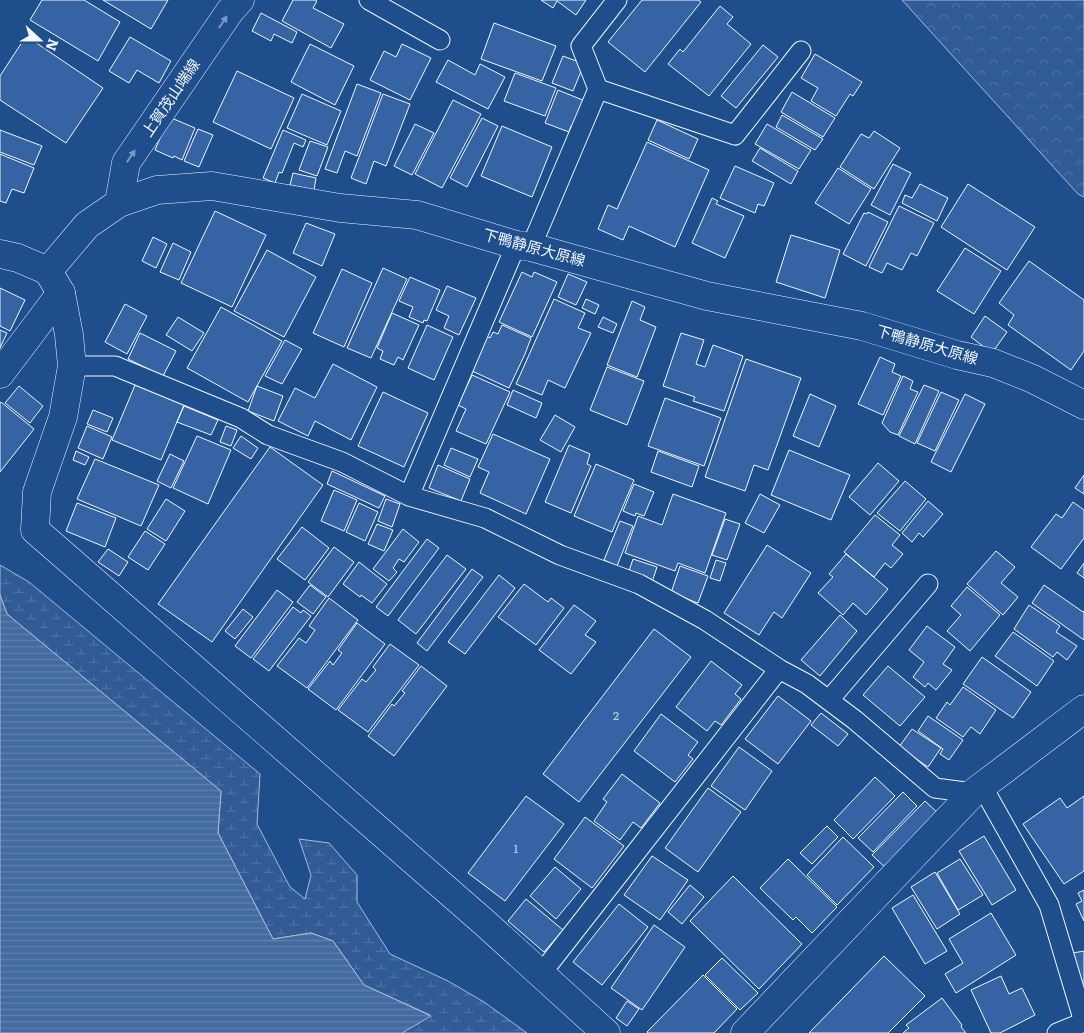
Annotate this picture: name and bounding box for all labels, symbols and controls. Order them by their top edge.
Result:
north arrow [15,15,65,65]
one-way arrow [218,15,228,29]
text: N [42,36,65,54]
street label: 上賀茂山端線 [135,53,204,141]
one-way arrow [126,149,136,163]
street label: 下鴨静原大原線 [481,222,588,271]
street label: 下鴨静原大原線 [874,318,981,369]
house number: 2 [613,706,619,724]
house number: 1 [514,839,519,857]

